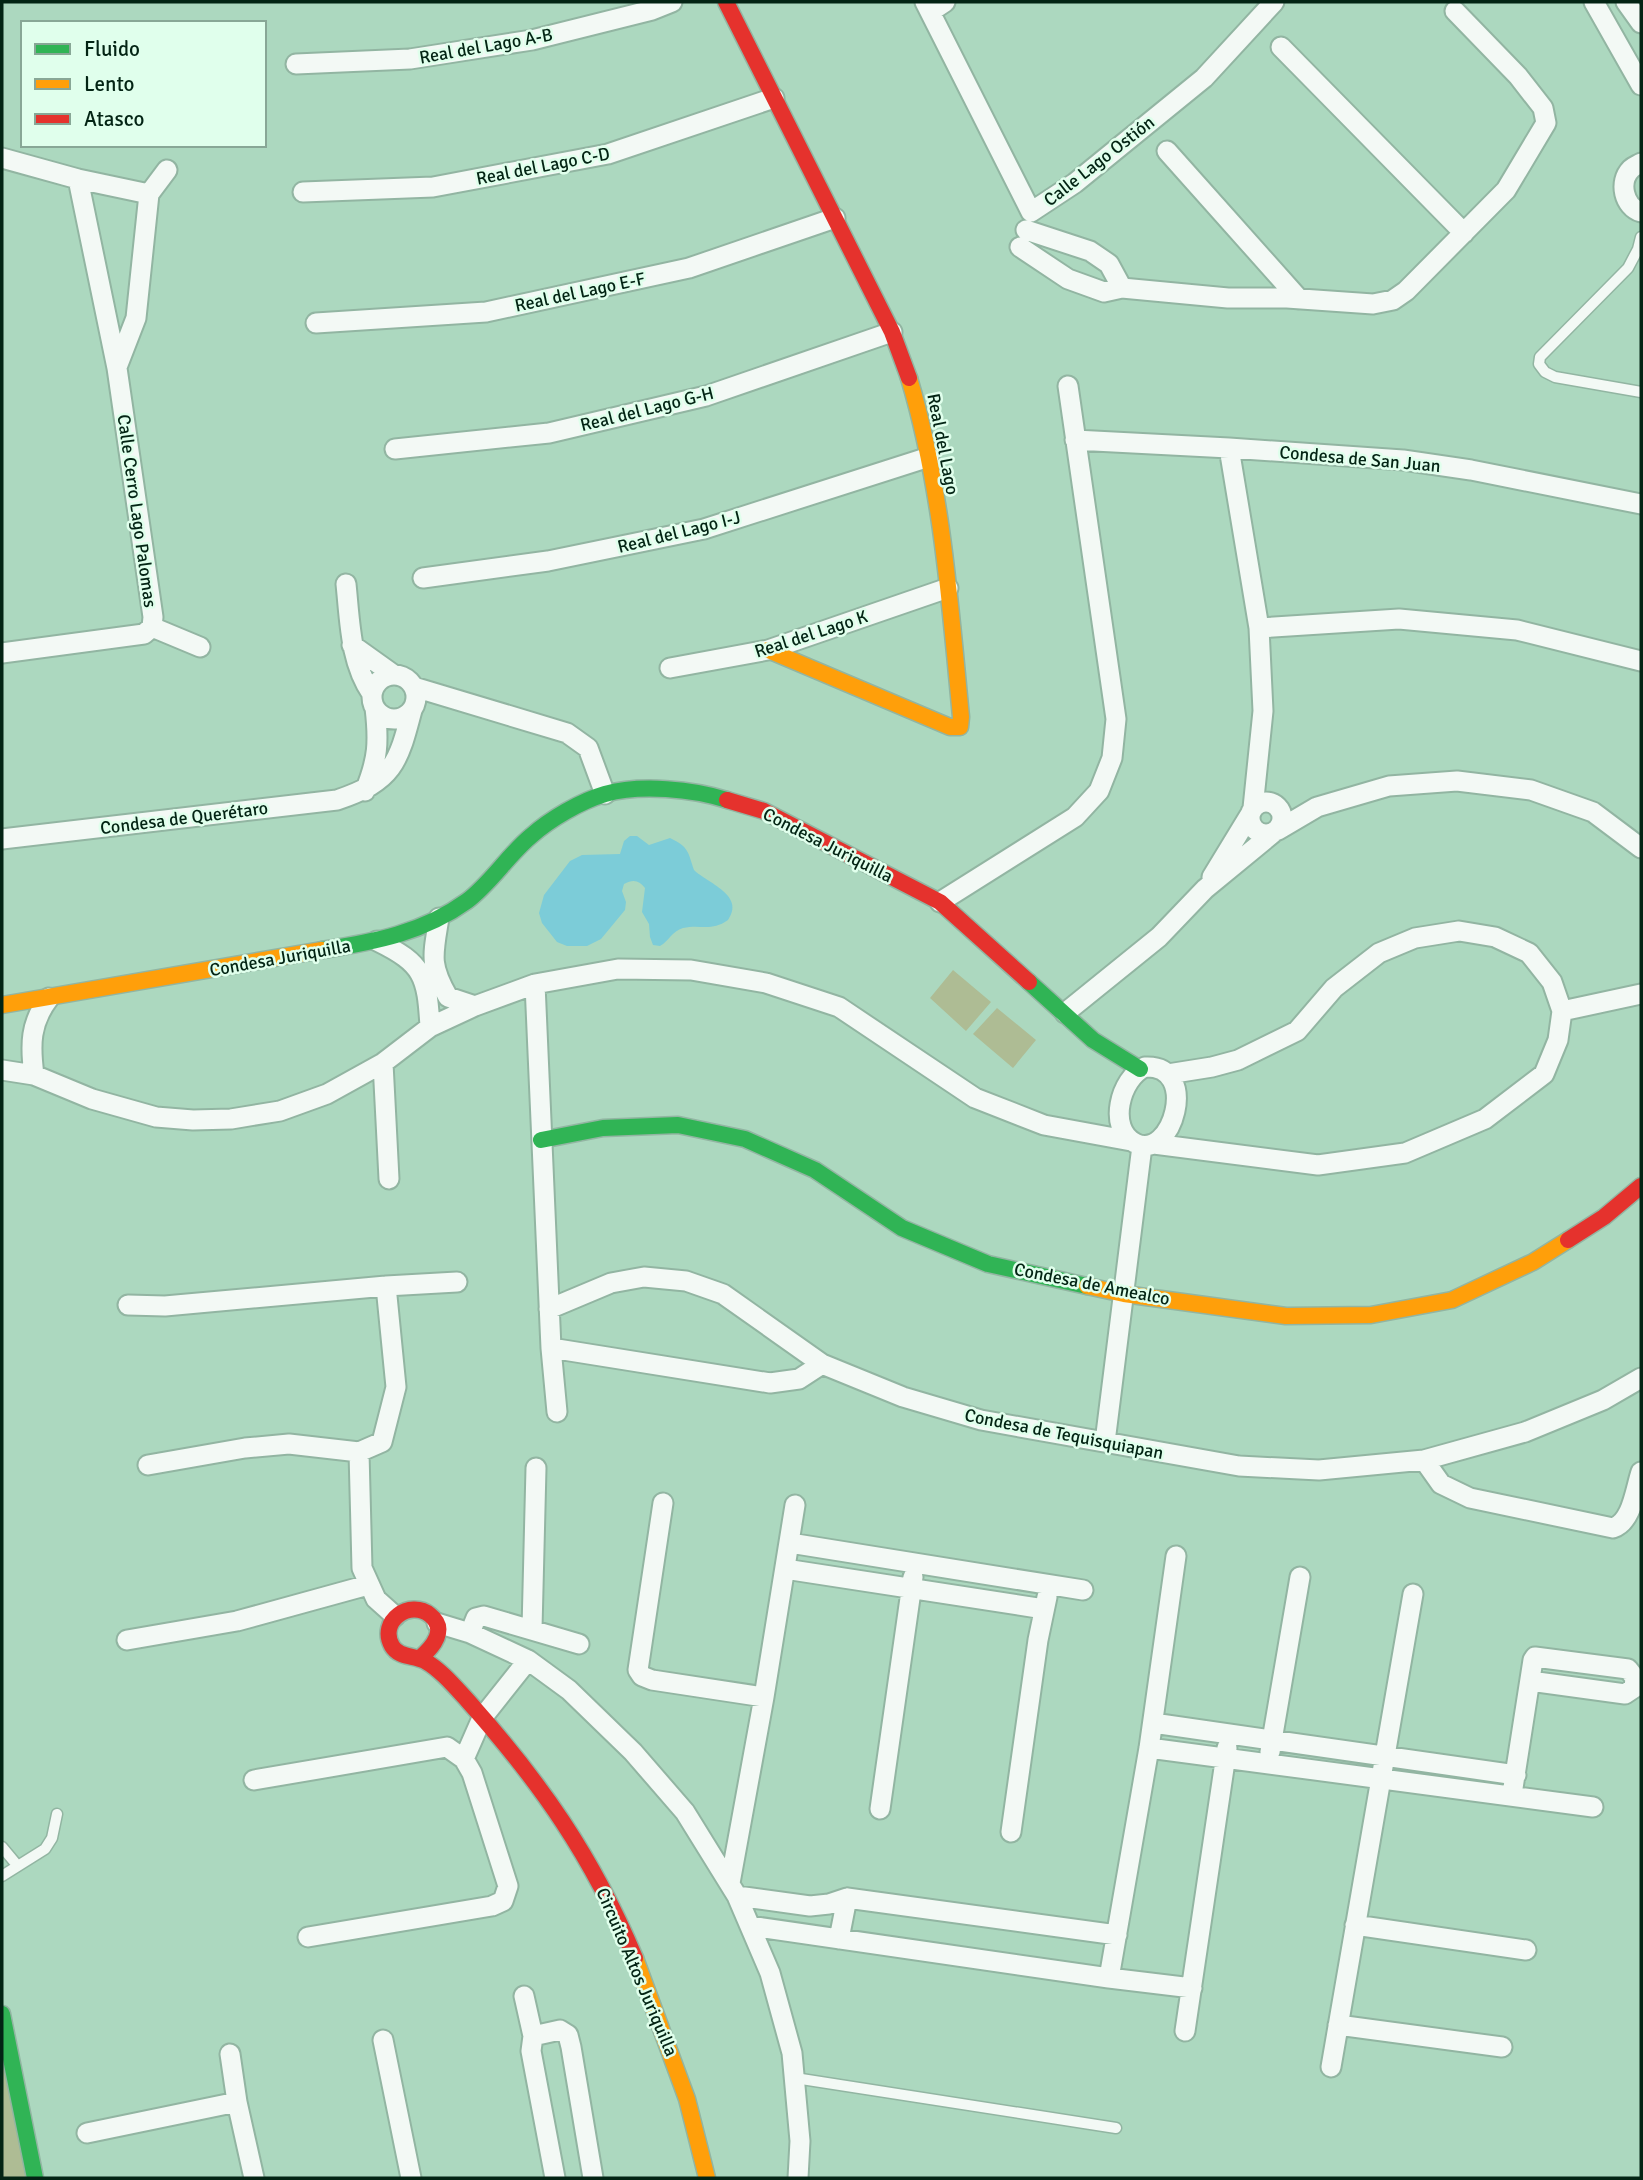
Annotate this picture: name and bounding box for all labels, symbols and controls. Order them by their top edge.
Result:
legend [21,21,266,147]
street label: Real del Lago A-B [418,23,555,69]
text: Fluido [84,36,140,62]
text: Lento [84,71,134,97]
text: Atasco [84,106,144,132]
street label: Calle Lago Ostión [1039,111,1159,211]
street label: Real del Lago C-D [474,142,612,190]
street label: Real del Lago E-F [513,267,647,317]
street label: Real del Lago G-H [578,382,716,436]
street label: Real del Lago [922,391,964,497]
street label: Calle Cerro Lago Palomas [113,413,161,609]
street label: Condesa de San Juan [1278,441,1442,477]
street label: Real del Lago I-J [615,506,743,558]
street label: Real del Lago K [752,605,871,663]
street label: Condesa de Querétaro [99,797,269,839]
street label: Condesa Juriquilla [759,803,897,887]
street label: Condesa Juriquilla [208,935,352,981]
street label: Condesa de Amealco [1012,1258,1172,1310]
street label: Condesa de Tequisquiapan [963,1404,1165,1464]
street label: Circuito Altos Juriquilla [591,1884,683,2060]

